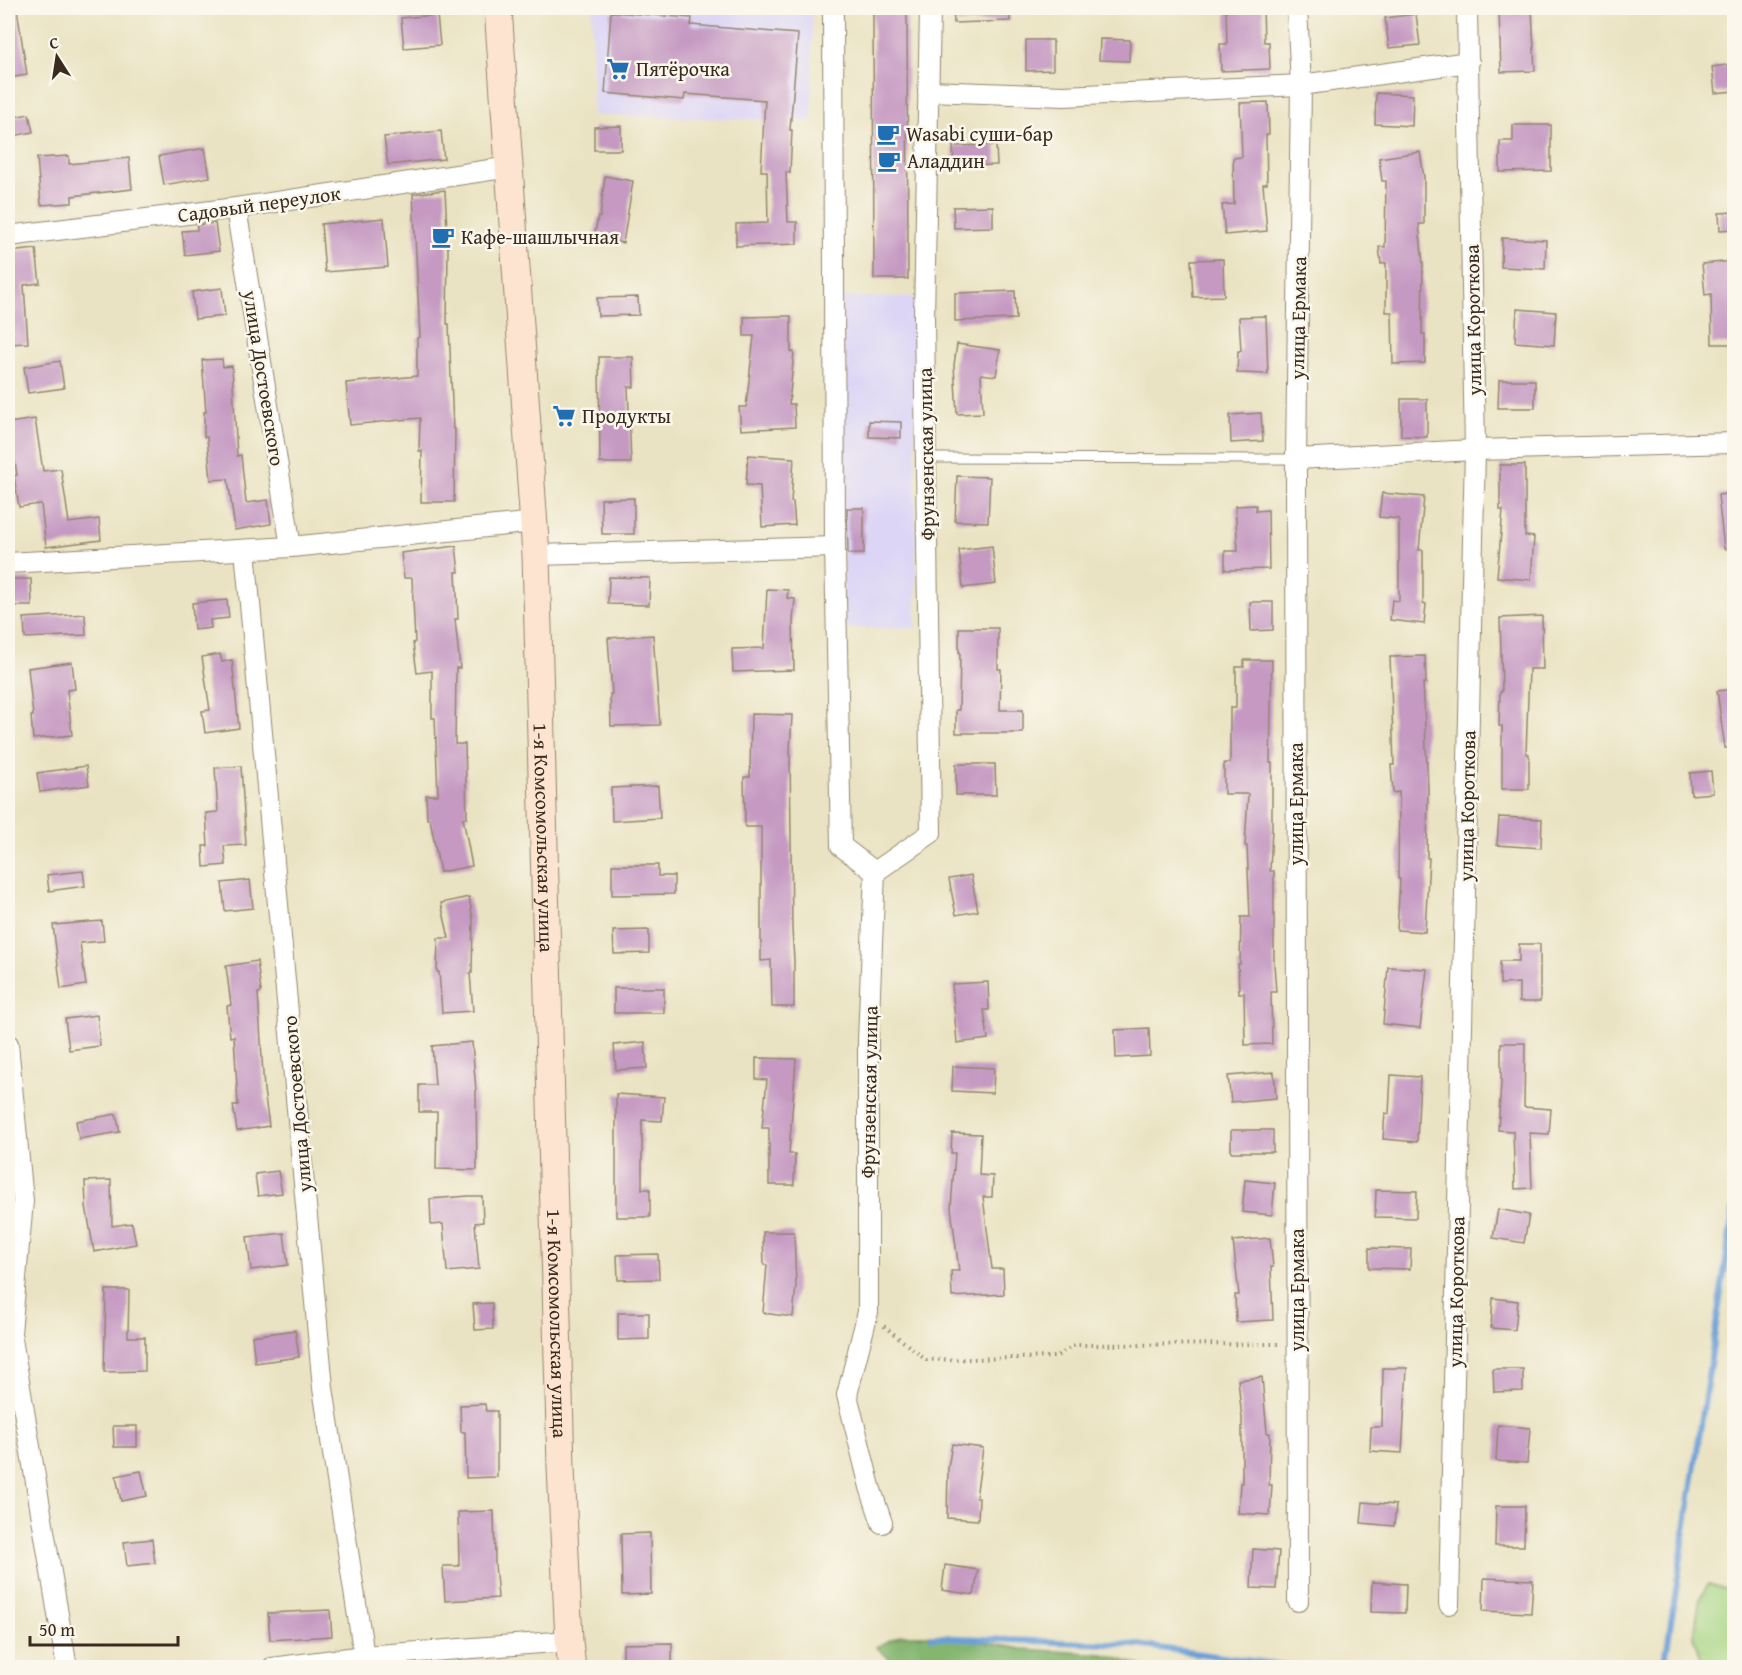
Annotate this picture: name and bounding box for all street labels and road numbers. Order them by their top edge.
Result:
street label: Садовый переулок [176,178,343,229]
street label: улица Короткова [1457,244,1488,397]
street label: улица Ермака [1282,256,1313,381]
street label: улица Достоевского [236,287,293,468]
street label: Фрунзенская улица [909,367,942,541]
street label: 1-я Комсомольская улица [527,723,562,953]
street label: улица Короткова [1451,730,1482,883]
street label: улица Ермака [1281,742,1310,867]
street label: Фрунзенская улица [852,1005,885,1179]
street label: улица Достоевского [274,1014,319,1195]
street label: 1-я Комсомольская улица [540,1208,575,1439]
street label: улица Короткова [1440,1216,1471,1369]
street label: улица Ермака [1282,1228,1311,1353]

